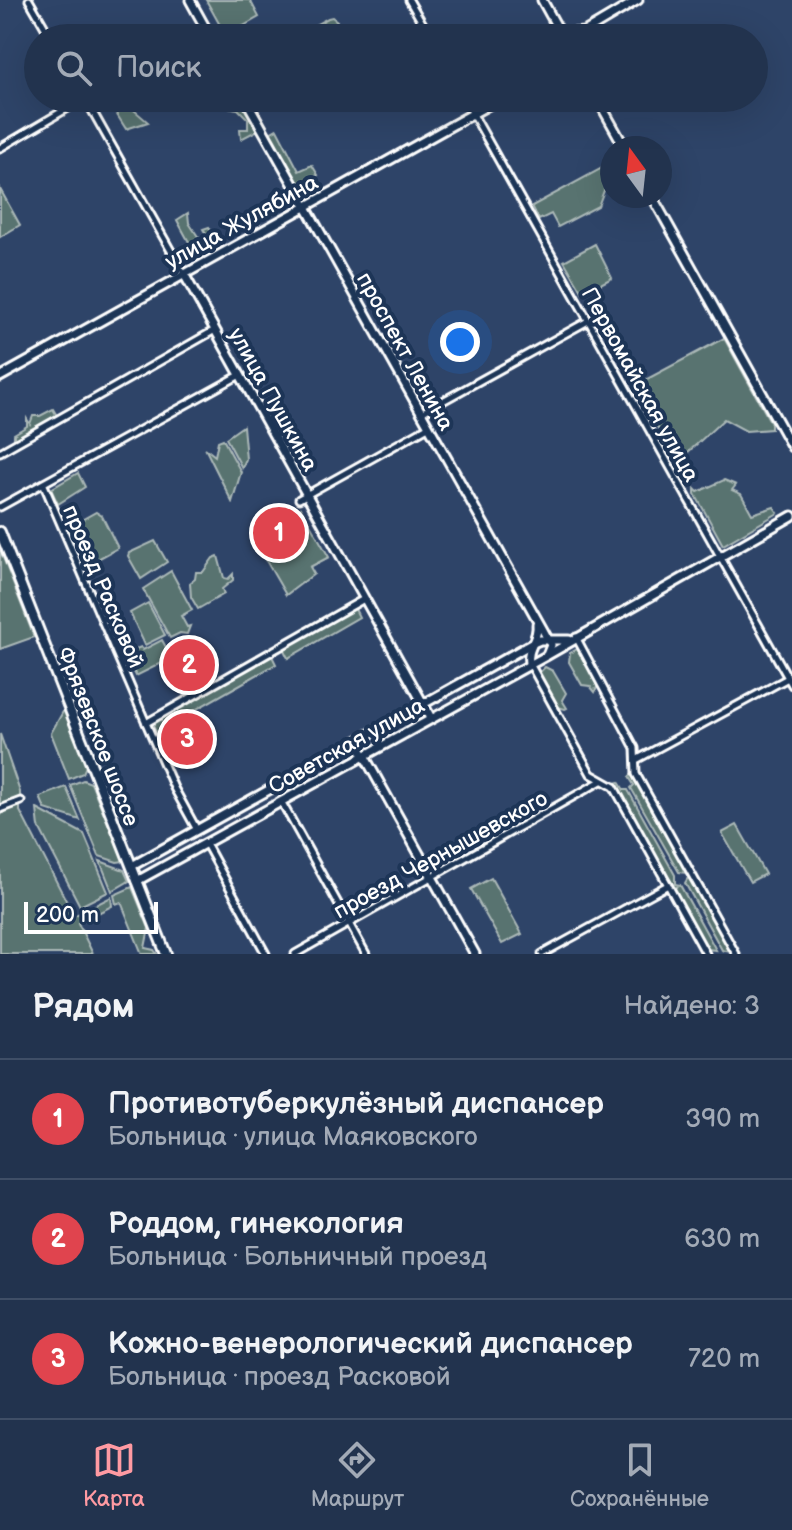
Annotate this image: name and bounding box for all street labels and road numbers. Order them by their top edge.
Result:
street label: улица Жулябина [161,169,323,276]
street label: проспект Ленина [350,268,459,436]
street label: Первомайская улица [575,283,704,487]
street label: улица Пушкина [222,323,323,476]
street label: проезд Расковой [56,501,149,672]
street label: Фрязевское шоссе [51,643,144,830]
street label: Советская улица [264,692,429,800]
street label: проезд Чернышевского [329,785,552,925]

